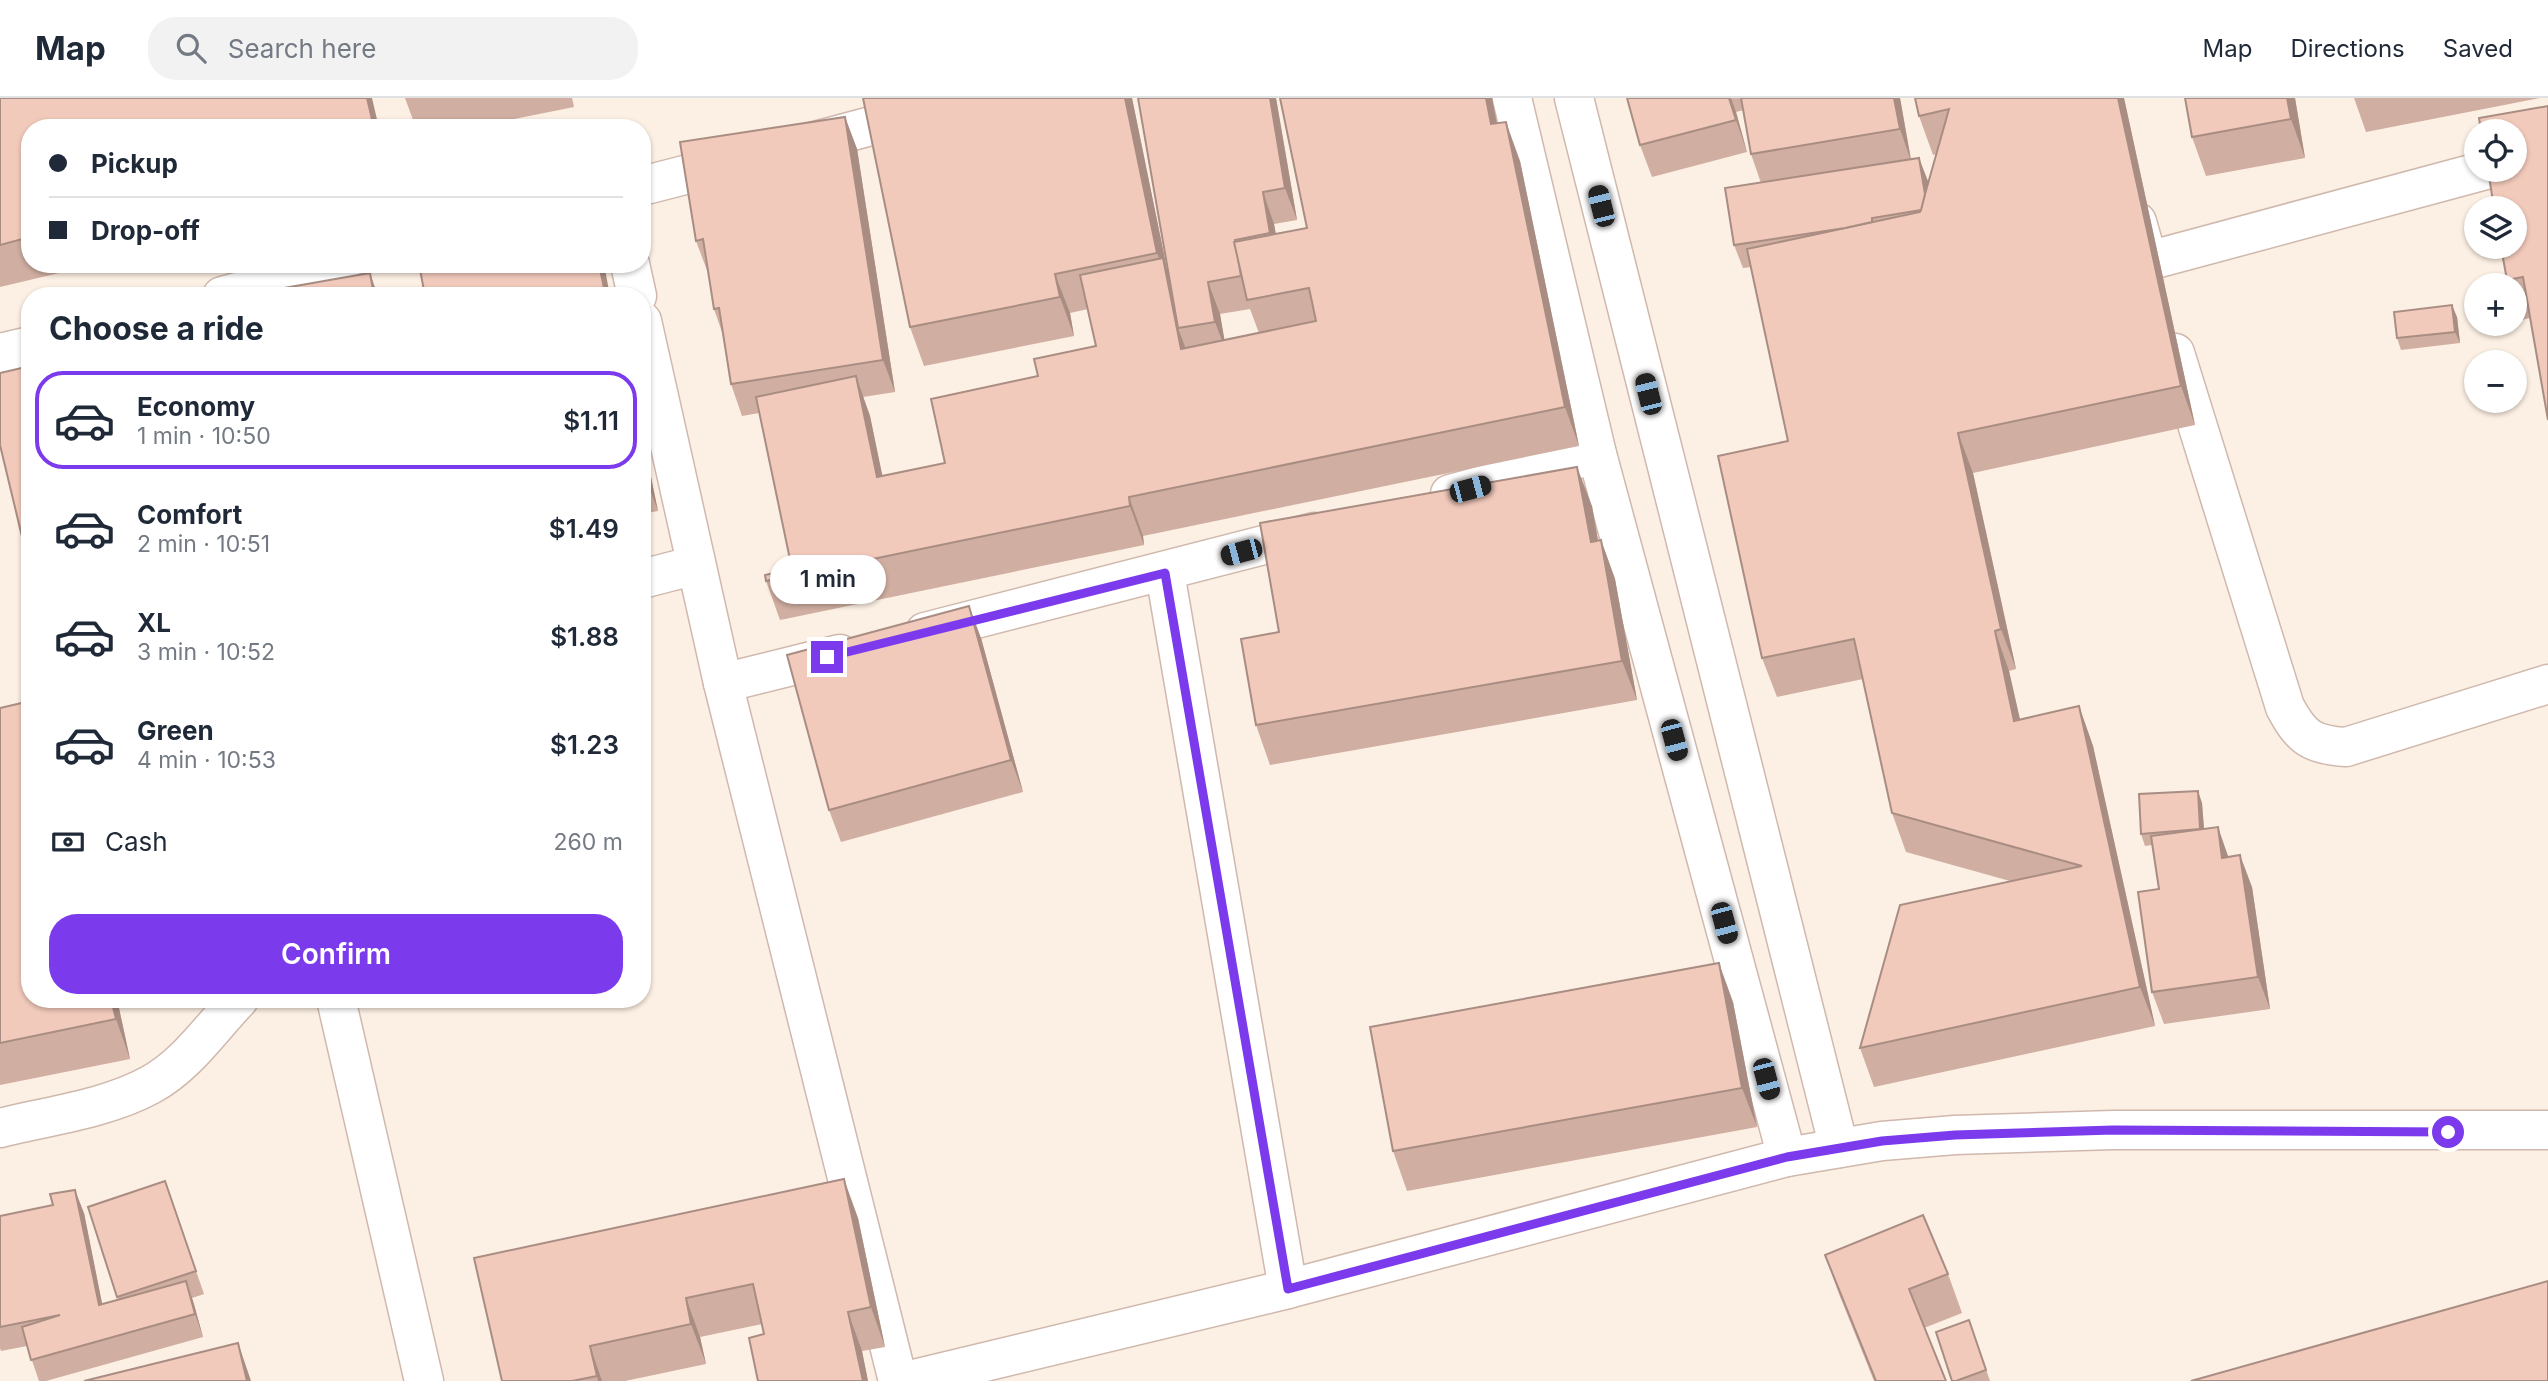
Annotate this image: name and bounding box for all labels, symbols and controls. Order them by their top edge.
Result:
search box [148,17,638,80]
text: Map [35,28,106,68]
icon: search [172,29,210,67]
text: Search here [228,33,376,64]
text: Map [2203,34,2252,63]
text: Directions [2290,34,2405,63]
text: Saved [2443,34,2513,63]
map controls [2464,119,2527,413]
button: locate [2464,119,2527,182]
text: Pickup [91,148,178,179]
car [1586,183,1617,229]
button: layers [2464,196,2527,259]
text: Drop-off [91,215,200,246]
button: + [2464,273,2527,336]
text: Choose a ride [49,309,264,348]
button: − [2464,350,2527,413]
car [1633,371,1664,417]
icon: car [53,389,116,452]
text: Economy [137,391,255,422]
text: $1.11 [563,405,619,436]
text: 1 min · 10:50 [137,422,271,450]
car [1447,473,1494,505]
icon: car [53,497,116,560]
text: Comfort [137,499,242,530]
text: $1.49 [549,513,619,544]
text: 2 min · 10:51 [137,530,270,558]
car [1218,536,1265,568]
callout: 1 min [769,556,885,604]
text: 1 min [800,565,856,593]
icon: car [53,605,116,668]
text: XL [137,607,171,638]
text: $1.88 [550,621,619,652]
text: 3 min · 10:52 [137,638,275,666]
route end [811,641,843,673]
icon: car [53,713,116,776]
text: Green [137,715,214,746]
car [1659,717,1690,763]
text: $1.23 [550,729,619,760]
text: 4 min · 10:53 [137,746,276,774]
icon: cash [49,823,87,861]
text: Cash [105,826,168,857]
text: 260 m [554,828,623,856]
car [1709,900,1740,946]
button: Confirm [49,914,623,994]
car [1751,1056,1782,1102]
route start [2432,1116,2464,1148]

